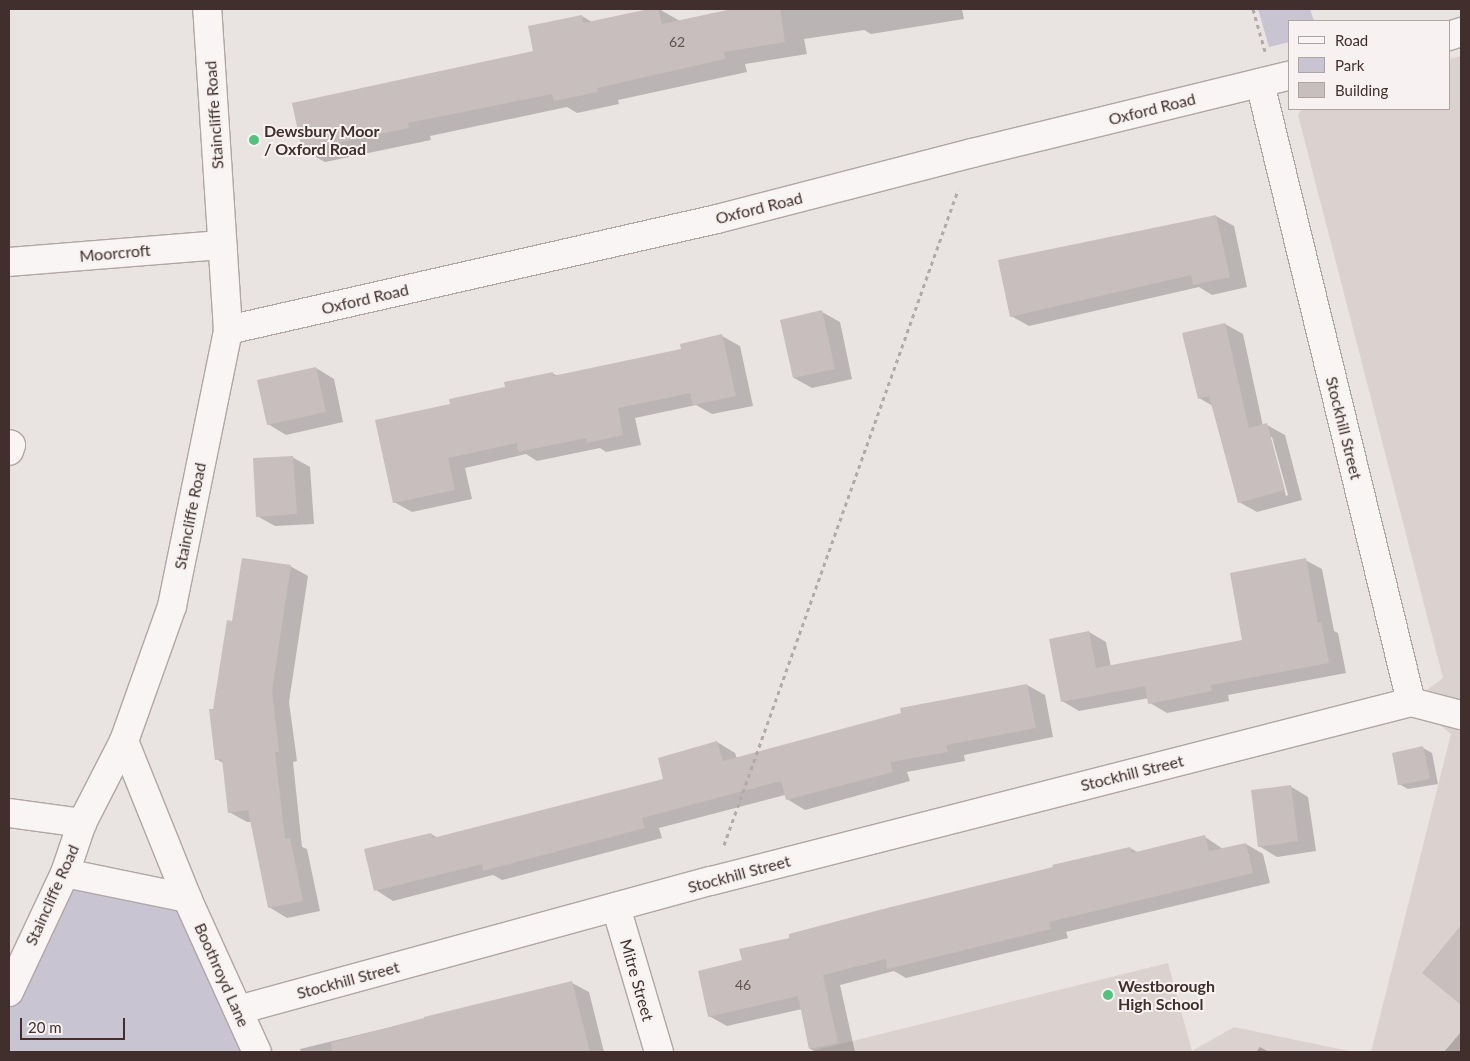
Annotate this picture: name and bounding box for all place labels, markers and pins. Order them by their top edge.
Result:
place label: Dewsbury Moor / Oxford Road [264,121,380,159]
marker: Dewsbury Moor / Oxford Road [248,134,260,146]
place label: Westborough High School [1118,976,1215,1014]
marker: Westborough High School [1102,989,1114,1001]

